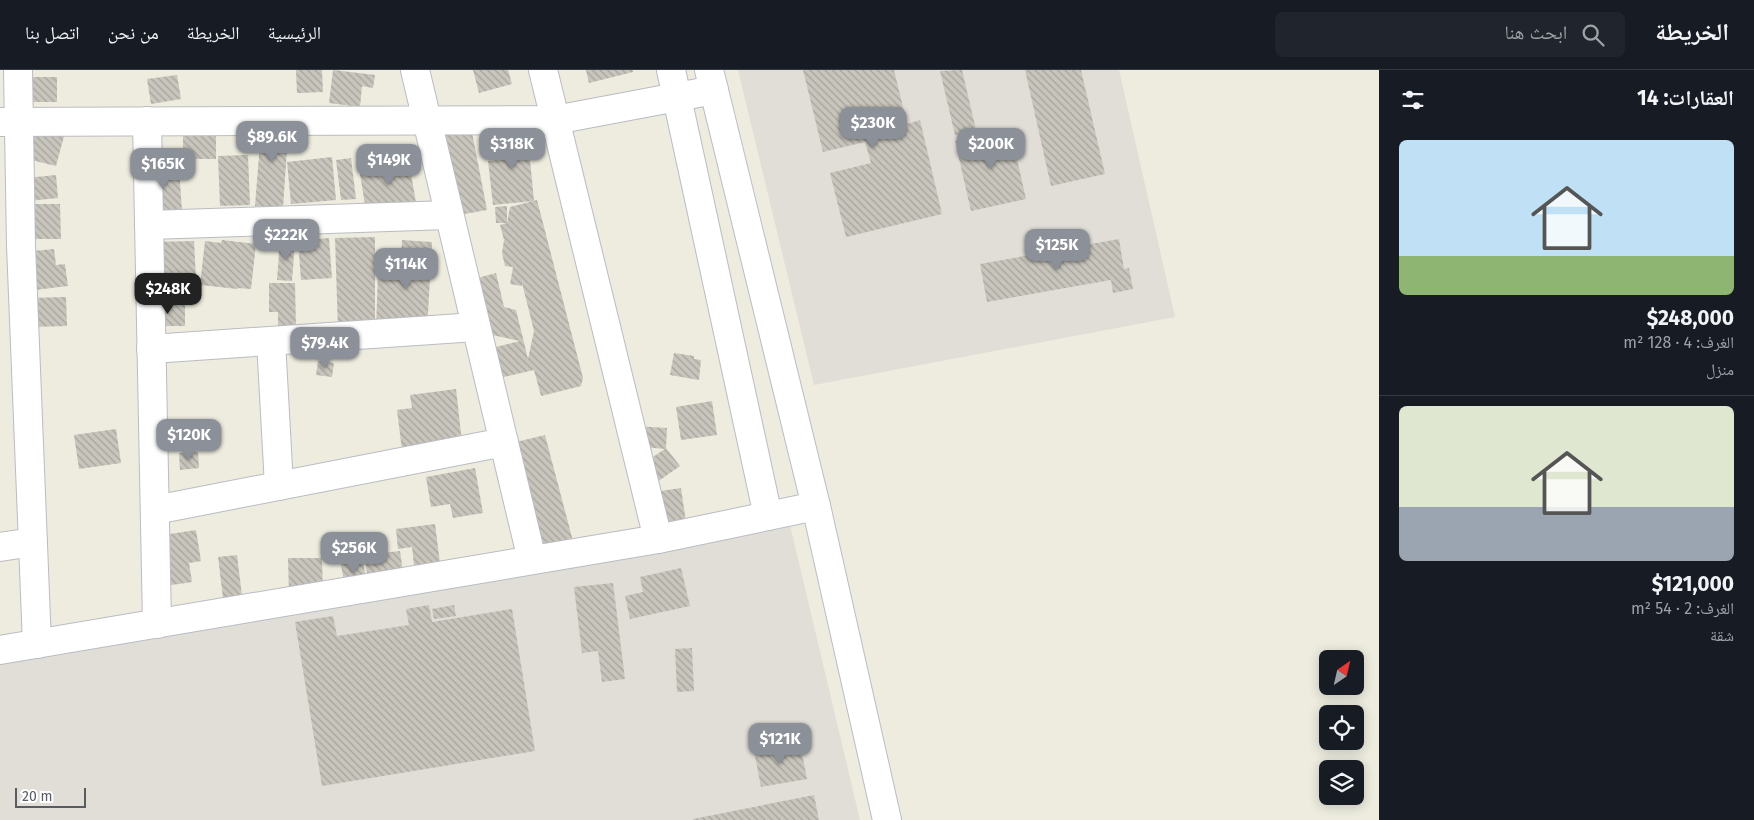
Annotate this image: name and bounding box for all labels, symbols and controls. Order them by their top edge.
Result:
search box [1275,12,1625,57]
text: الخريطة [1655,18,1729,46]
text: ابحث هنا [1504,21,1567,44]
icon: search [1579,21,1607,49]
text: اتصل بنا [25,22,80,44]
text: من نحن [108,22,159,44]
text: الخريطة [187,22,240,44]
text: الرئيسية [268,22,321,44]
text: العقارات: 14 [1637,85,1734,111]
icon: filters [1399,86,1427,114]
pin: $230K [838,106,908,149]
text: $230K [851,113,895,132]
pin: $89.6K [231,121,313,163]
text: $89.6K [247,127,297,146]
pin: $318K [477,128,547,170]
pin: $200K [956,128,1026,170]
text: $318K [490,134,534,153]
text: $200K [968,134,1014,153]
pin: $149K [354,144,424,186]
pin: $165K [128,148,198,190]
text: $149K [367,150,411,169]
text: $165K [141,154,185,173]
icon: home [1522,173,1612,263]
pin: $222K [251,218,321,261]
text: $222K [264,225,308,244]
pin: $125K [1022,228,1092,271]
text: $125K [1036,235,1078,254]
pin: $114K [371,248,441,290]
text: $114K [385,254,427,273]
pin: $248K [133,272,203,315]
text: $248K [146,279,190,298]
text: $248,000 [1647,305,1734,331]
pin: $79.4K [284,326,366,369]
text: $79.4K [301,333,349,352]
text: الغرف: 4 · 128 m² [1623,333,1734,352]
text: منزل [1706,360,1734,379]
pin: $120K [154,418,224,461]
text: $120K [167,425,211,444]
icon: home [1522,438,1612,528]
pin: $256K [319,532,389,574]
text: $256K [332,538,376,557]
text: $121,000 [1652,571,1734,597]
text: الغرف: 2 · 54 m² [1631,599,1734,618]
text: شقة [1710,626,1734,645]
north arrow [1319,650,1364,695]
map controls [1319,650,1364,805]
button: locate [1319,705,1364,750]
pin: $121K [745,722,815,765]
text: $121K [759,729,801,748]
button: layers [1319,760,1364,805]
scale bar [15,785,86,808]
text: 20 m [22,788,52,805]

